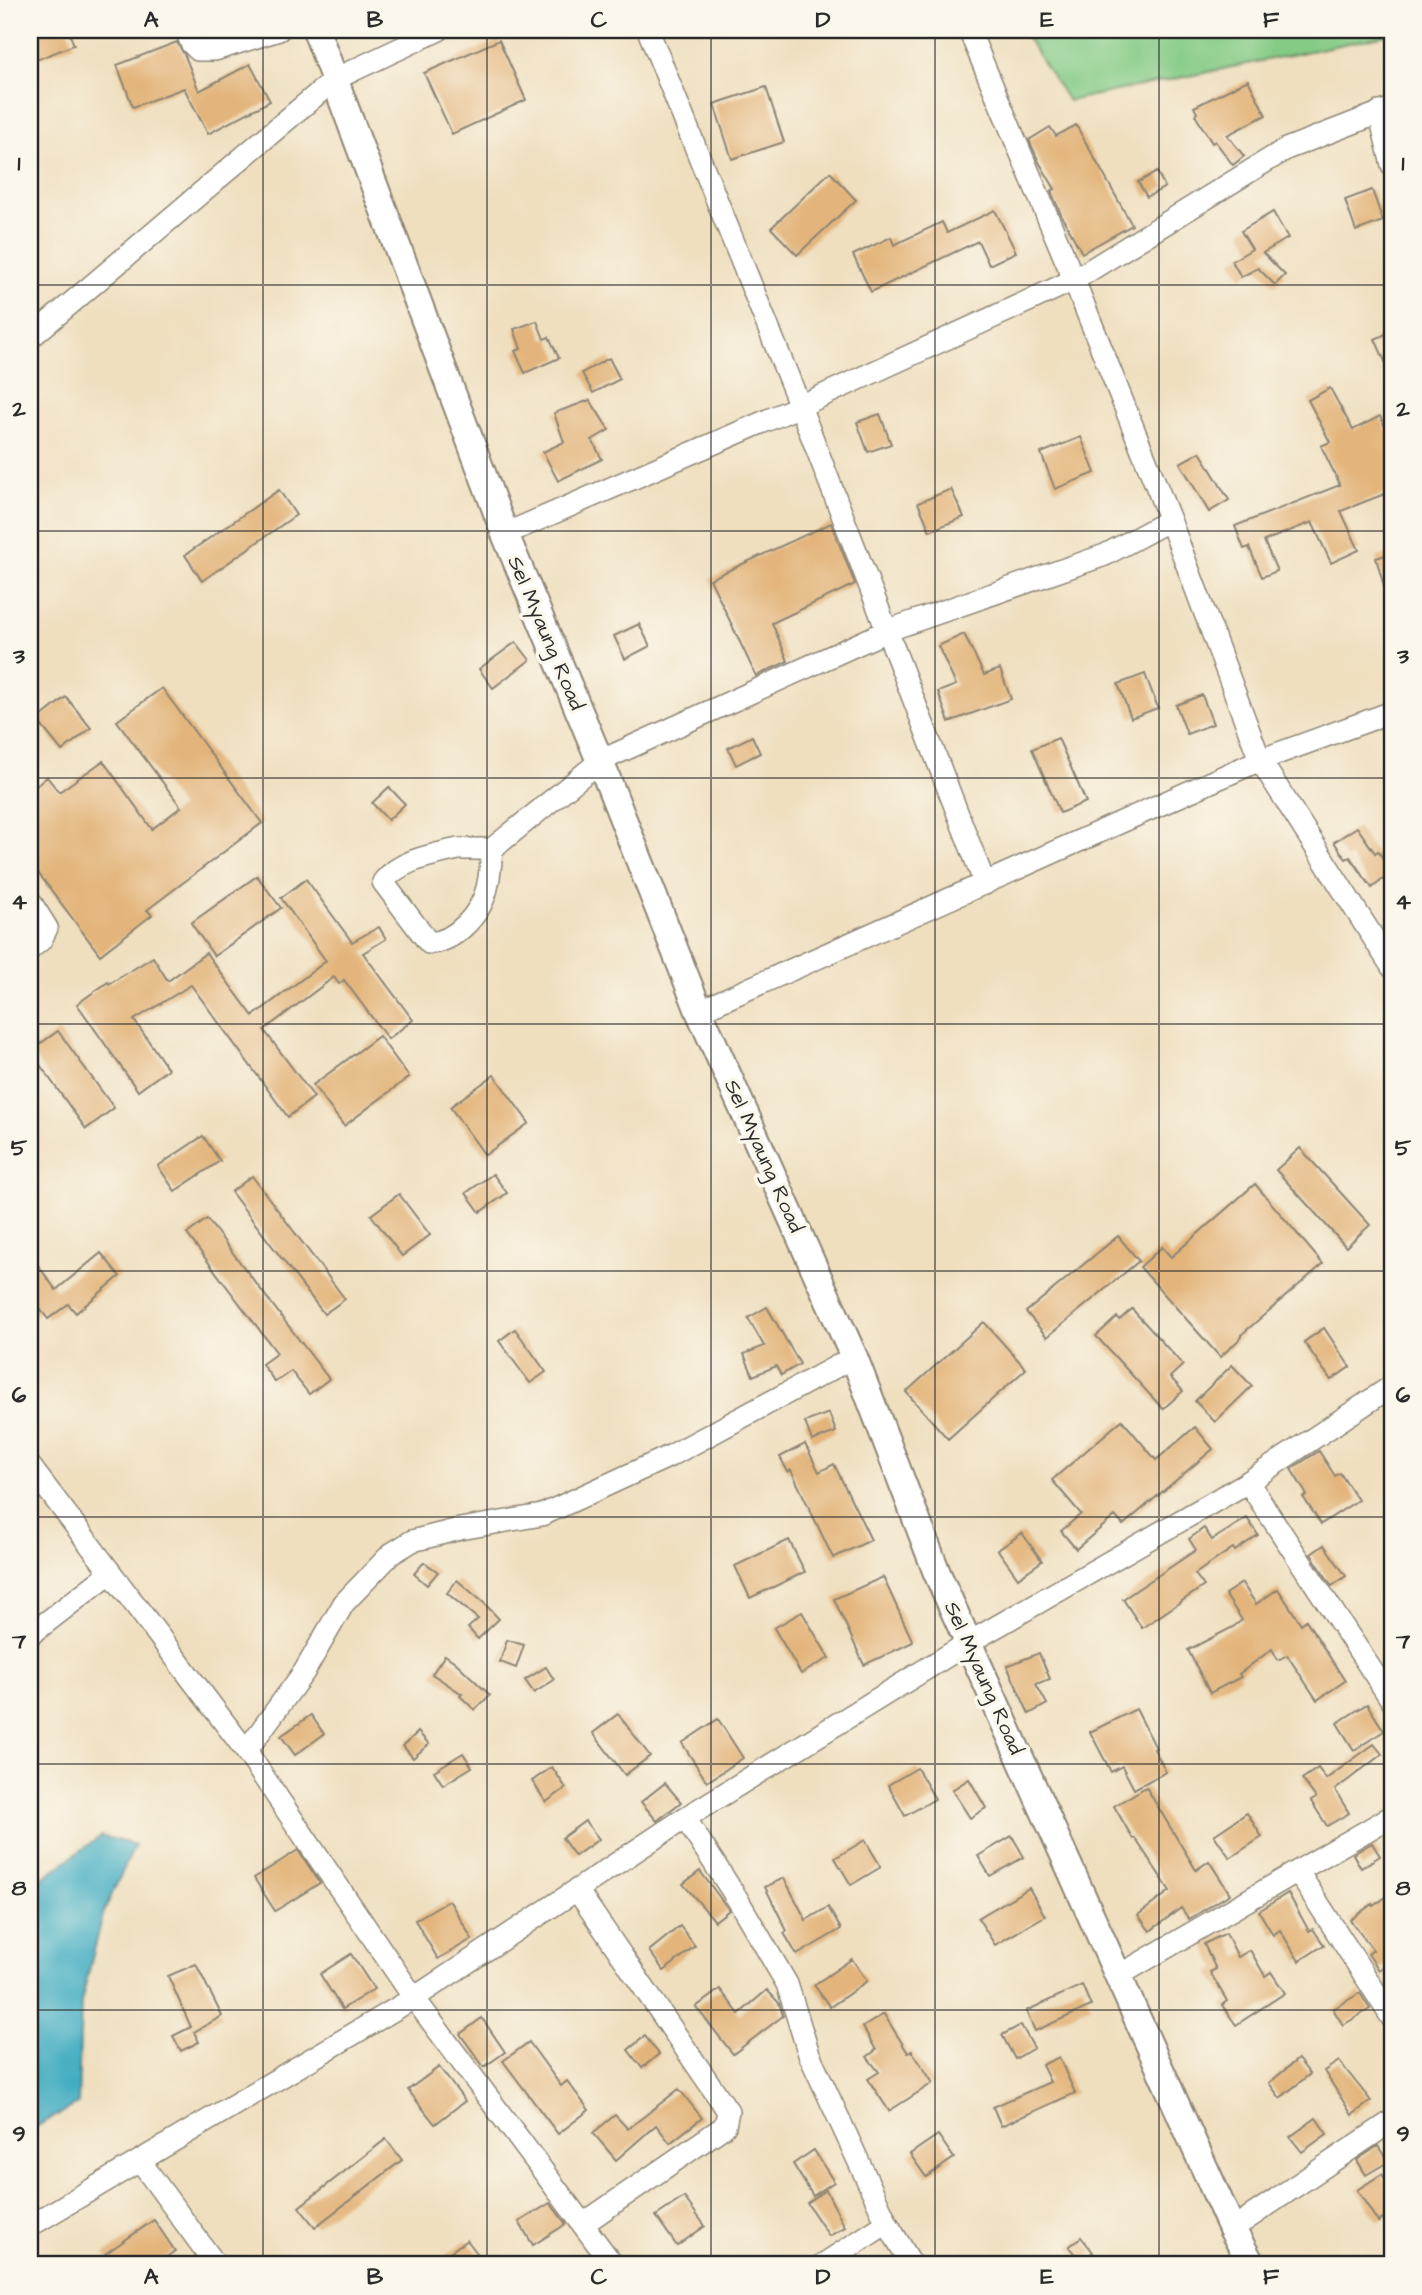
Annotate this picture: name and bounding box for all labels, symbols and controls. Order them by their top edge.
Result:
text: A [144,4,159,36]
text: B [367,4,384,36]
text: C [591,4,608,36]
text: D [816,4,831,36]
text: E [1040,4,1054,36]
text: F [1263,4,1280,36]
text: 1 [18,147,21,179]
text: 1 [1402,147,1405,179]
text: 2 [11,393,26,425]
text: 2 [1395,393,1410,425]
street label: Sel Myaung Road [499,551,592,716]
text: 3 [12,640,25,672]
text: 3 [1396,640,1409,672]
text: 4 [11,886,27,918]
text: 4 [1395,886,1411,918]
street label: Sel Myaung Road [715,1075,811,1238]
text: 5 [11,1132,28,1164]
text: 5 [1395,1132,1412,1164]
text: 6 [12,1379,27,1411]
text: 6 [1396,1379,1411,1411]
street label: Sel Myaung Road [935,1597,1031,1760]
text: 7 [11,1625,27,1657]
text: 7 [1395,1625,1411,1657]
text: 8 [12,1872,27,1904]
text: 8 [1396,1872,1411,1904]
text: 9 [12,2118,26,2150]
text: 9 [1396,2118,1410,2150]
text: A [144,2261,159,2293]
text: B [367,2261,384,2293]
text: C [591,2261,608,2293]
text: D [816,2261,831,2293]
text: E [1040,2261,1054,2293]
text: F [1263,2261,1280,2293]

